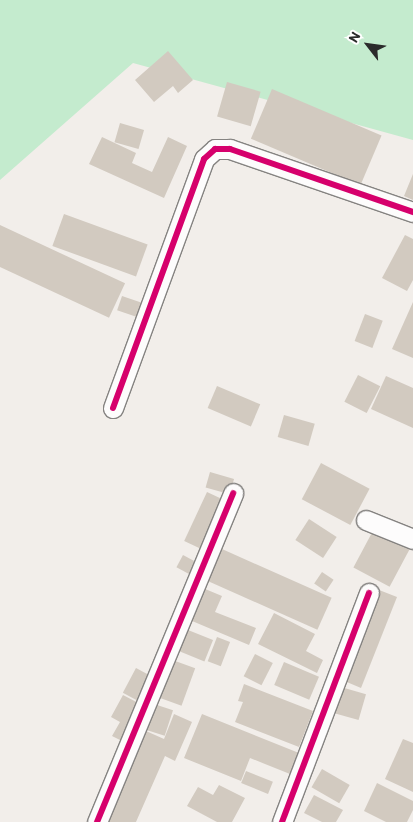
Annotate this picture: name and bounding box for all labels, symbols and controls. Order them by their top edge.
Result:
north arrow [343,20,393,70]
text: N [345,29,364,46]

